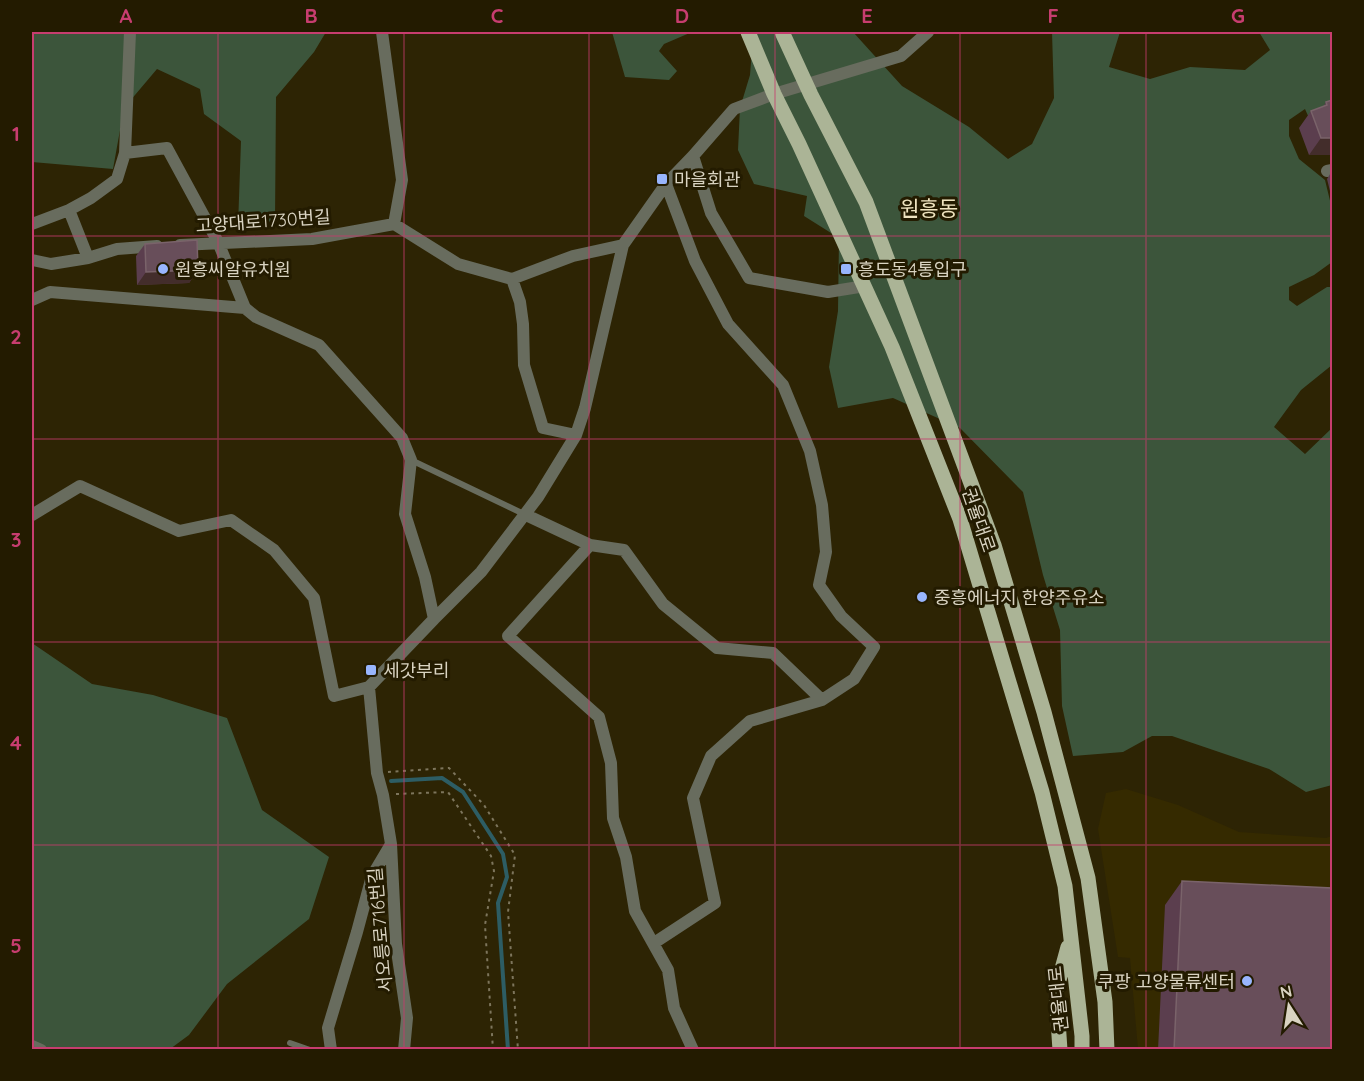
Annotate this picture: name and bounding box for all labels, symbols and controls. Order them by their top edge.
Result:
text: A [120,3,133,28]
text: B [304,3,318,28]
text: C [491,3,504,28]
text: D [675,3,689,28]
text: E [861,3,873,28]
text: F [1047,3,1059,28]
text: G [1231,3,1245,28]
text: 1 [12,121,20,146]
place label: 마을회관 [674,168,741,191]
marker: 마을회관 [655,172,669,186]
district label: 원흥동 [900,195,958,221]
street label: 고양대로1730번길 [195,205,331,237]
place label: 원흥씨알유치원 [175,258,291,281]
place label: 흥도동4통입구 [858,258,967,281]
marker: 원흥씨알유치원 [156,262,170,276]
marker: 흥도동4통입구 [839,262,853,276]
text: 2 [10,324,22,349]
street label: 권율대로 [957,485,1001,555]
text: 3 [11,527,21,552]
place label: 중흥에너지 한양주유소 [934,586,1105,609]
marker: 중흥에너지 한양주유소 [915,590,929,604]
place label: 세갓부리 [383,659,449,682]
marker: 세갓부리 [364,663,378,677]
text: 4 [10,730,22,755]
street label: 서오릉로716번길 [363,866,397,994]
text: 5 [10,933,22,958]
street label: 권율대로 [1043,965,1073,1033]
place label: 쿠팡 고양물류센터 [1098,970,1235,993]
marker: 쿠팡 고양물류센터 [1240,974,1254,988]
north arrow [1259,976,1319,1036]
text: N [1278,980,1294,1002]

